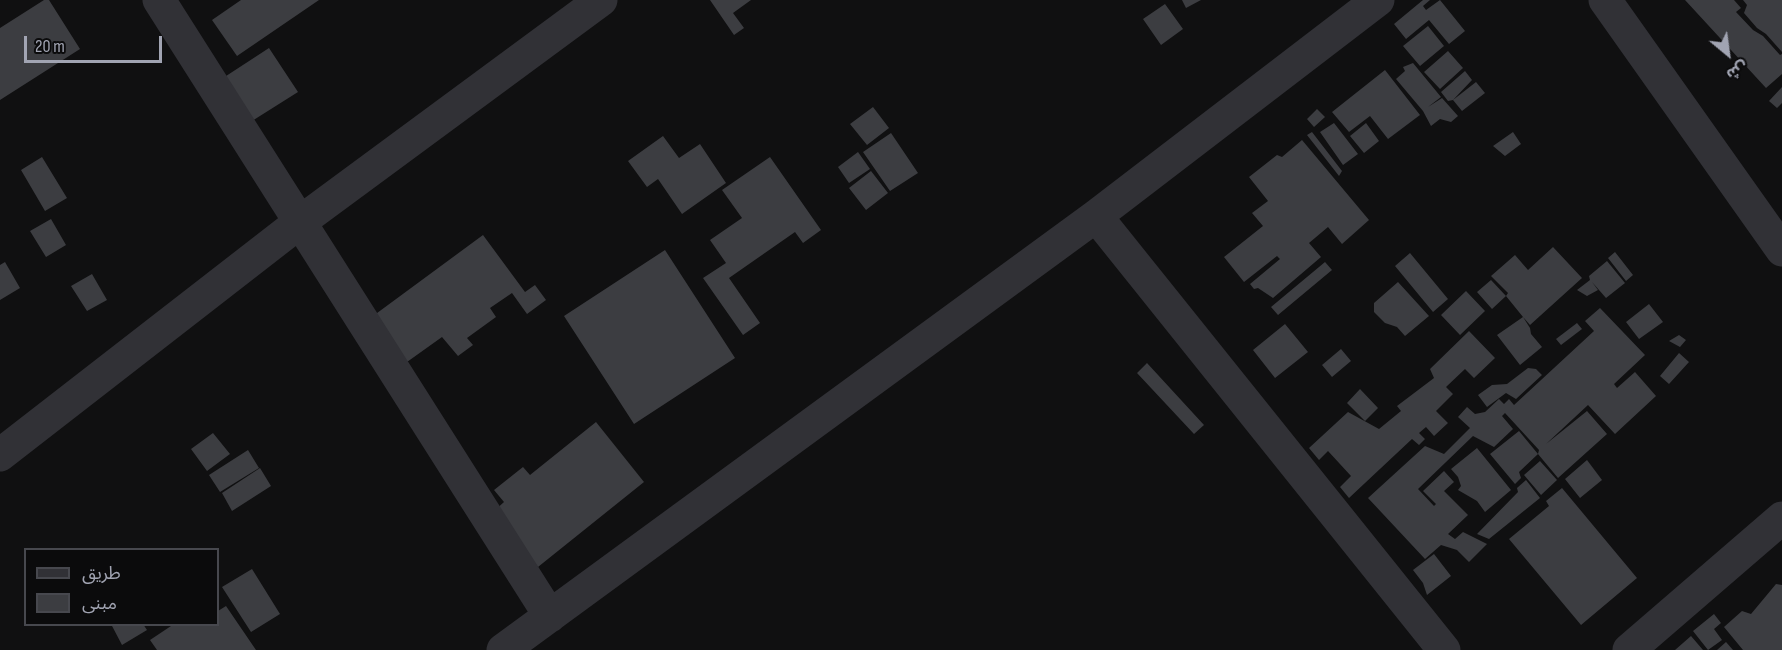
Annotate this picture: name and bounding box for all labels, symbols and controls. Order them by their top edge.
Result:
scale bar [27,24,165,62]
north arrow [1698,24,1758,84]
text: 20 m [35,36,65,57]
text: ش [1723,57,1751,84]
legend [24,548,219,626]
text: طريق [82,563,121,584]
text: مبنى [82,593,117,614]

